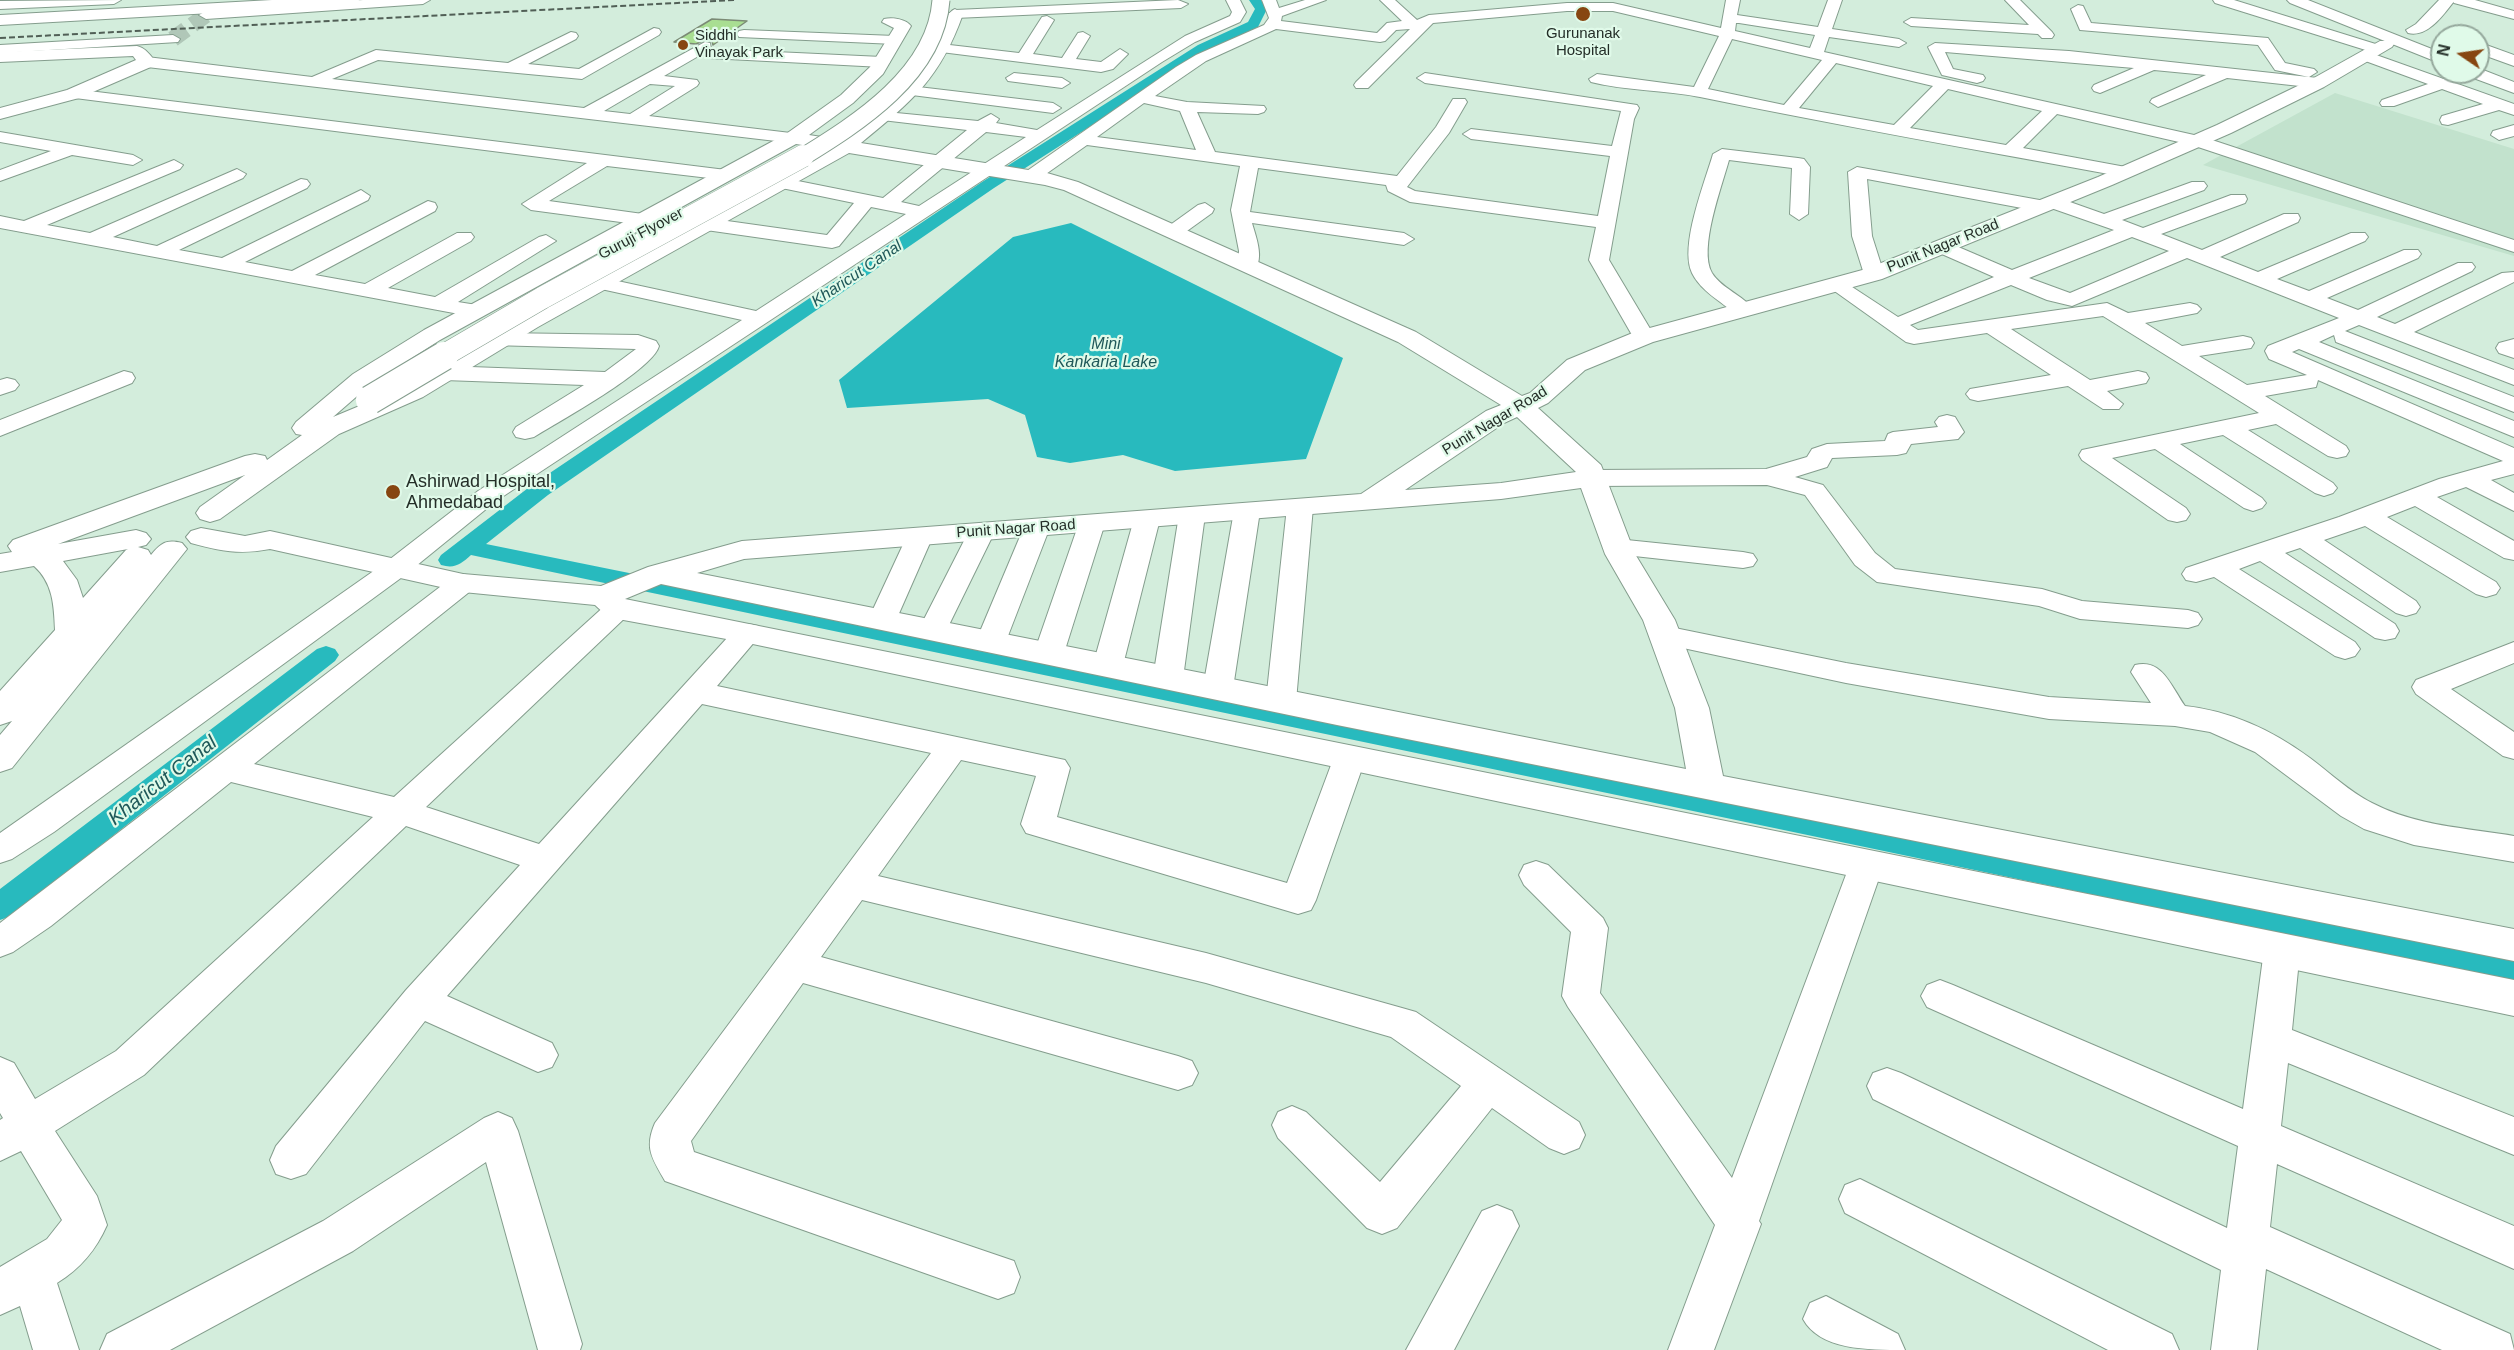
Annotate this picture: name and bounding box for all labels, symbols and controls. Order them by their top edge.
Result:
marker: Gurunanak Hospital [1574,5,1592,23]
north arrow [2430,24,2490,84]
place label: Gurunanak Hospital [1546,25,1620,60]
place label: Siddhi Vinayak Park [695,27,783,62]
marker: Siddhi Vinayak Park [676,38,690,52]
text: N [2434,43,2454,58]
street label: Guruji Flyover [596,204,686,264]
street label: Punit Nagar Road [1884,215,2002,277]
water label: Kharicut Canal [808,237,906,311]
water label: Mini Kankaria Lake [1055,335,1157,373]
street label: Punit Nagar Road [1439,383,1551,459]
place label: Ashirwad Hospital, Ahmedabad [406,471,555,514]
marker: Ashirwad Hospital, Ahmedabad [384,483,402,501]
street label: Punit Nagar Road [956,516,1076,542]
water label: Kharicut Canal [104,731,222,831]

